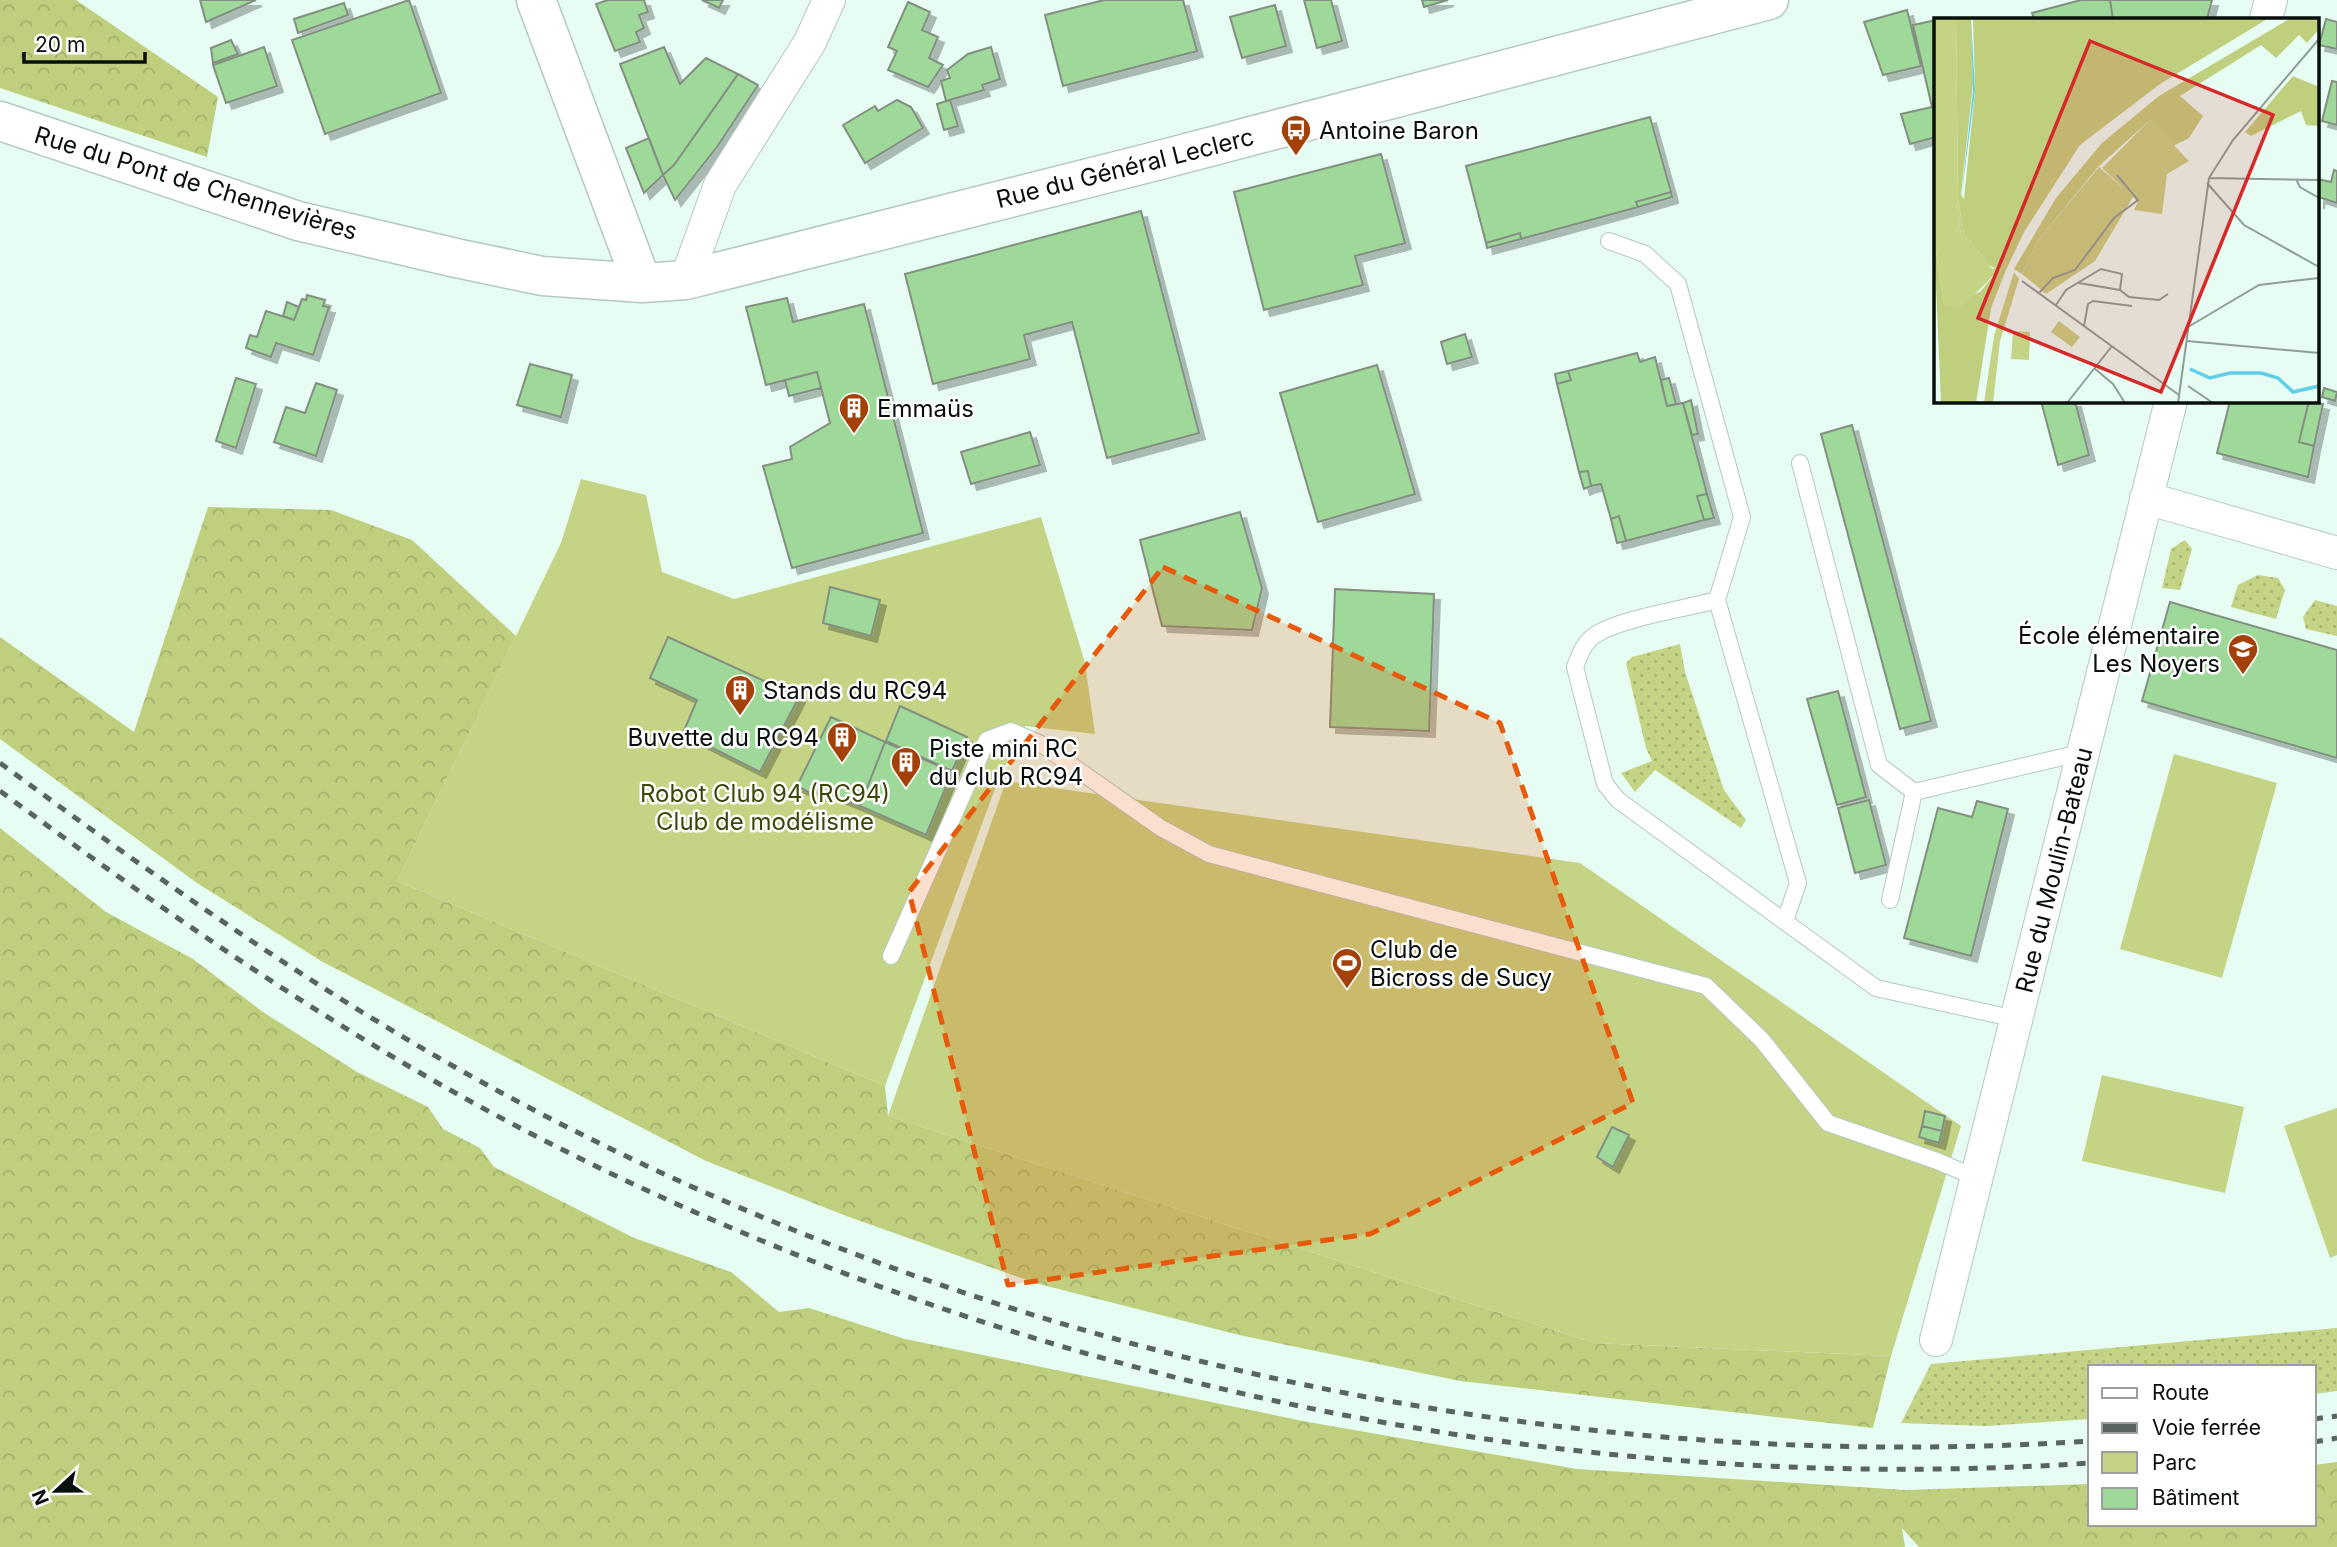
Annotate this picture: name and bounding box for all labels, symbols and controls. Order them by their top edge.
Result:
inset map [1934,18,2320,402]
scale bar [24,21,145,65]
text: 20 m [35,32,85,57]
bus stop icon: Antoine Baron [1279,113,1313,157]
place label: Antoine Baron [1319,116,1479,145]
street label: Rue du Pont de Chennevières [31,120,361,246]
street label: Rue du Général Leclerc [993,122,1257,214]
building icon: Emmaüs [837,391,871,435]
place label: Emmaüs [877,394,974,423]
place label: École élémentaire Les Noyers [2018,620,2220,678]
school or university icon: École élémentaire Les Noyers [2226,632,2260,676]
building icon: Stands du RC94 [723,673,757,717]
place label: Stands du RC94 [763,676,947,705]
building icon: Buvette du RC94 [825,720,859,764]
place label: Buvette du RC94 [627,723,819,752]
place label: Piste mini RC du club RC94 [929,734,1083,791]
street label: Rue du Moulin-Bateau [2009,744,2099,996]
building icon: Piste mini RC du club RC94 [889,745,923,789]
park label: Robot Club 94 (RC94) Club de modélisme [640,779,890,836]
place label: Club de Bicross de Sucy [1370,935,1552,992]
sports icon: Club de Bicross de Sucy [1330,946,1364,990]
legend [2088,1365,2316,1526]
text: Route [2152,1380,2209,1405]
text: Voie ferrée [2152,1415,2261,1440]
text: Parc [2152,1450,2197,1475]
north arrow [21,1456,91,1526]
text: Bâtiment [2152,1485,2240,1510]
text: N [27,1486,54,1508]

